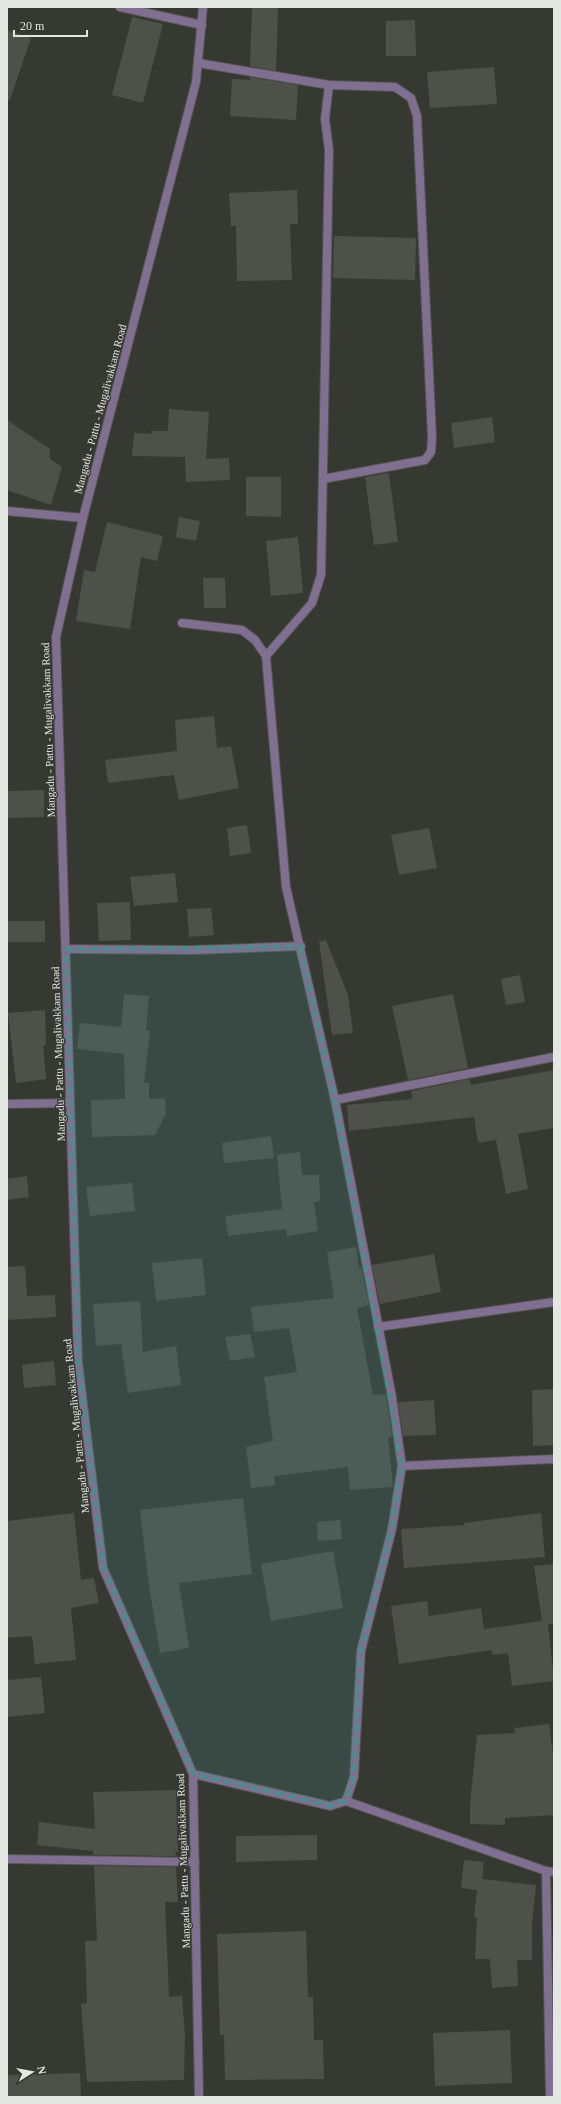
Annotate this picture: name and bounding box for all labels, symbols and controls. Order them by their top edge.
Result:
scale bar [14,12,87,38]
text: 20 m [20,19,45,33]
street label: Mangadu - Pattu - Mugalivakkam Road [72,322,129,495]
street label: Mangadu - Pattu - Mugalivakkam Road [39,642,57,818]
street label: Mangadu - Pattu - Mugalivakkam Road [49,966,67,1142]
street label: Mangadu - Pattu - Mugalivakkam Road [61,1338,91,1514]
street label: Mangadu - Pattu - Mugalivakkam Road [174,1773,192,1949]
north arrow [12,2052,52,2092]
text: N [35,2065,48,2075]

